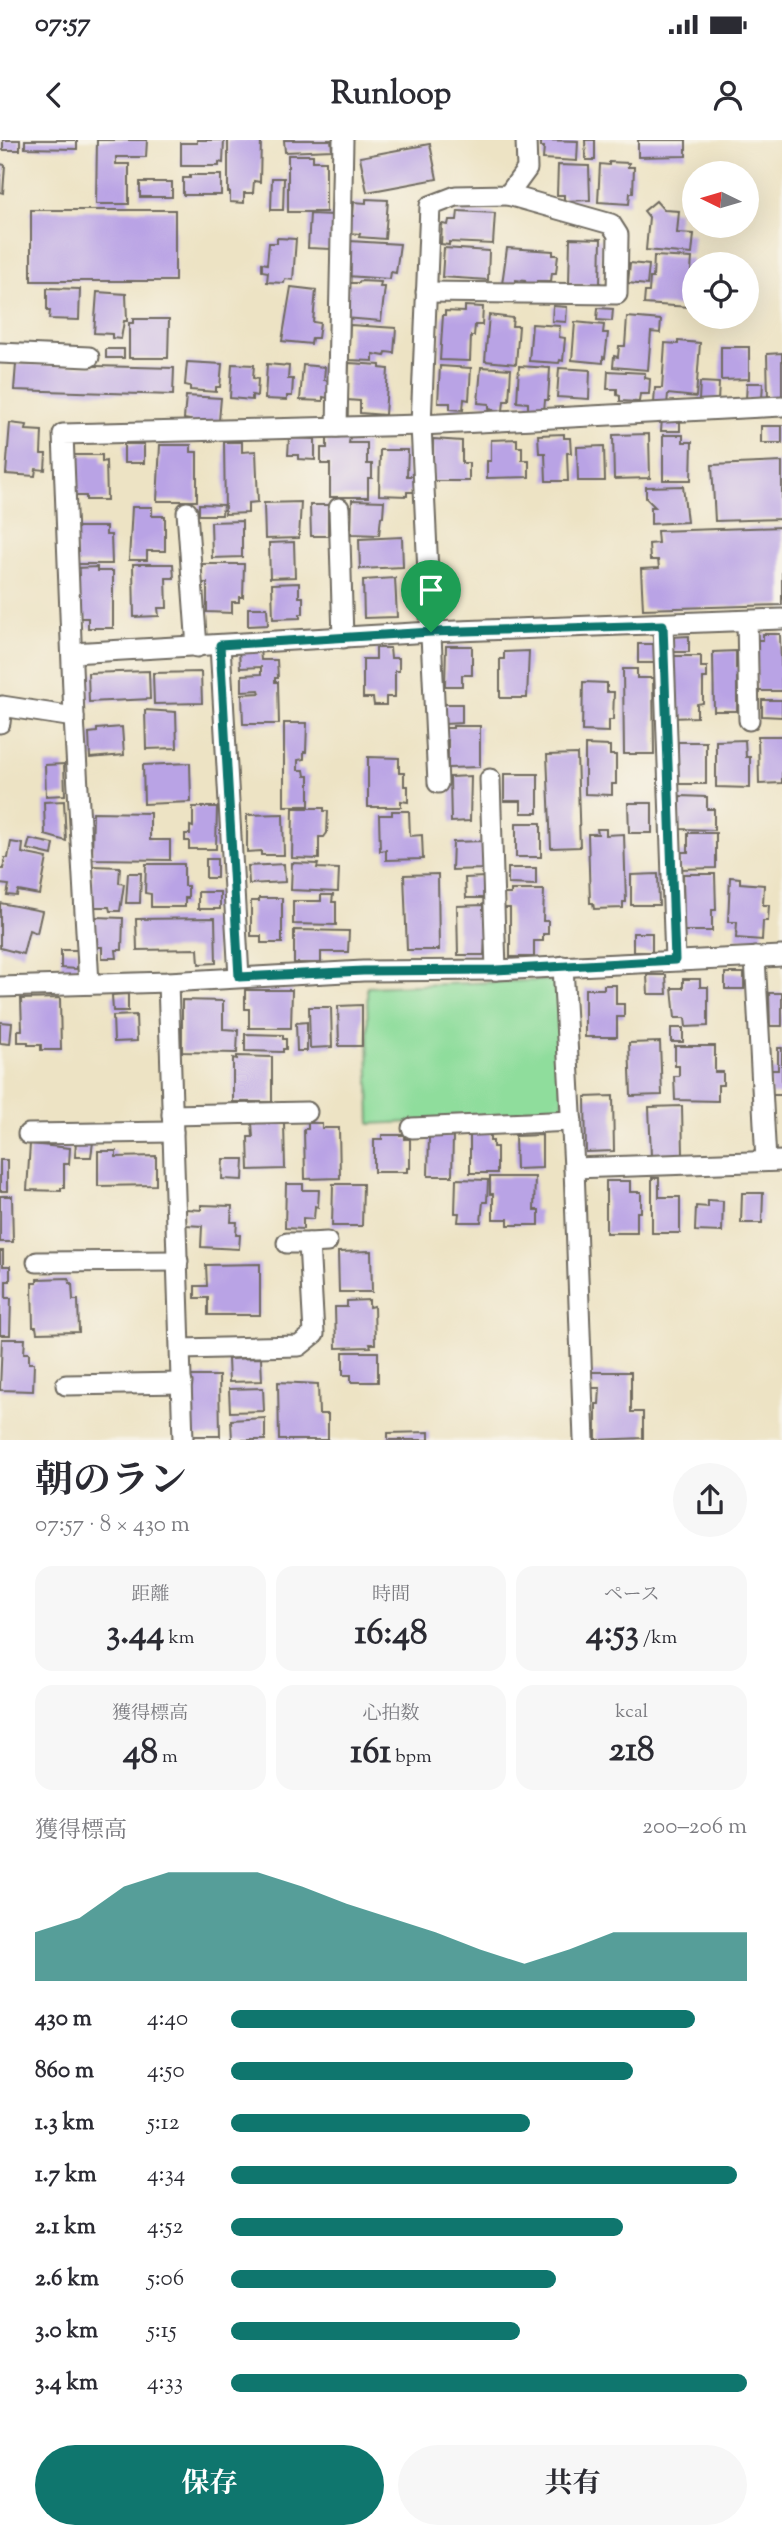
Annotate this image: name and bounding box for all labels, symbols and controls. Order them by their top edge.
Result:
text: 07:57 [35,6,90,43]
text: Runloop [331,72,451,118]
icon: back [35,76,73,114]
icon: person [709,76,747,114]
north arrow [682,161,760,238]
map controls [682,161,759,329]
button: locate [682,252,759,329]
pin [401,560,461,632]
icon: arrive [412,571,450,609]
text: 朝のラン [35,1456,187,1510]
button: share [673,1463,747,1537]
text: 07:57 · 8 × 430 m [35,1509,190,1542]
text: 距離 [131,1582,169,1609]
text: 時間 [372,1582,410,1609]
text: ペース [604,1582,660,1609]
text: 3.44 [106,1609,164,1660]
text: 16:48 [354,1609,428,1660]
text: 4:53 [586,1609,639,1660]
text: km [164,1625,195,1652]
text: /km [639,1625,677,1652]
text: kcal [615,1699,648,1726]
text: 獲得標高 [112,1701,188,1728]
text: 心拍数 [362,1701,420,1728]
text: 218 [609,1726,655,1777]
text: 48 [123,1728,158,1779]
text: 161 [350,1728,391,1779]
text: m [158,1744,178,1771]
text: bpm [391,1744,432,1771]
text: 200–206 m [642,1811,747,1844]
text: 獲得標高 [35,1815,127,1848]
text: 430 m [35,2003,92,2036]
text: 4:40 [147,2003,188,2036]
text: 860 m [35,2055,94,2088]
text: 4:50 [147,2055,185,2088]
text: 1.3 km [35,2107,94,2140]
text: 5:12 [147,2107,179,2140]
text: 1.7 km [35,2159,97,2192]
text: 4:34 [147,2159,185,2192]
text: 2.1 km [35,2211,96,2244]
text: 4:52 [147,2211,183,2244]
text: 2.6 km [35,2263,99,2296]
text: 5:06 [147,2263,184,2296]
text: 3.0 km [35,2315,98,2348]
text: 5:15 [147,2315,177,2348]
text: 3.4 km [35,2367,98,2400]
text: 4:33 [147,2367,183,2400]
button: 保存 [35,2445,384,2525]
button: 共有 [398,2445,747,2525]

